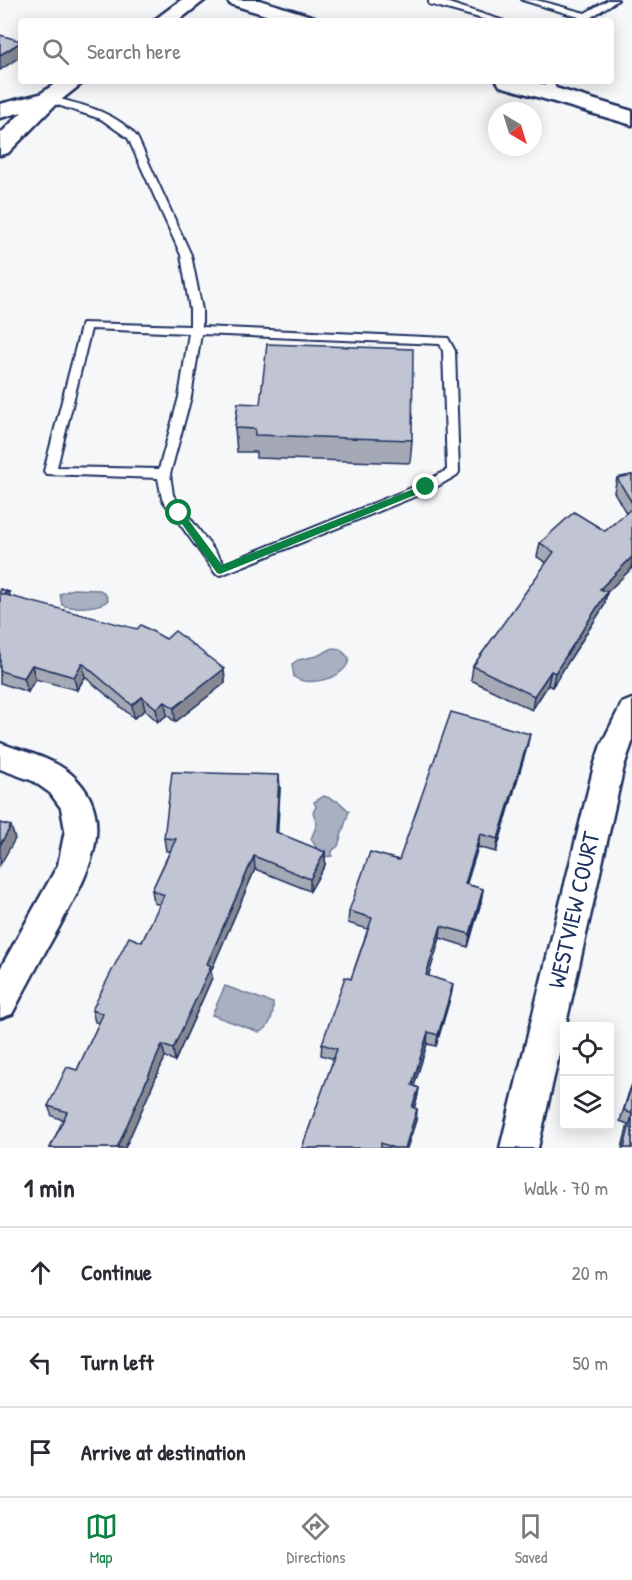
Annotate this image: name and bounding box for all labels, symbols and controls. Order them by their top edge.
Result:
search box [18,18,614,84]
icon: search [39,35,72,68]
text: Search here [87,36,181,66]
north arrow [488,102,542,156]
route end [412,473,438,499]
route start [165,499,191,525]
street label: WESTVIEW COURT [539,828,607,991]
map controls [560,1022,614,1130]
button: locate [560,1022,614,1076]
button: layers [560,1076,614,1130]
text: 1 min [24,1170,75,1205]
text: Walk · 70 m [524,1174,608,1201]
icon: ahead [24,1256,57,1289]
text: Continue [81,1257,152,1287]
text: 20 m [571,1259,608,1286]
icon: left [24,1346,57,1379]
text: Turn left [81,1347,154,1377]
text: 50 m [572,1349,608,1376]
icon: arrive [24,1436,57,1469]
text: Arrive at destination [81,1437,246,1467]
tab: Map [85,1510,118,1568]
tab: Directions [287,1510,345,1568]
tab: Saved [514,1510,547,1568]

